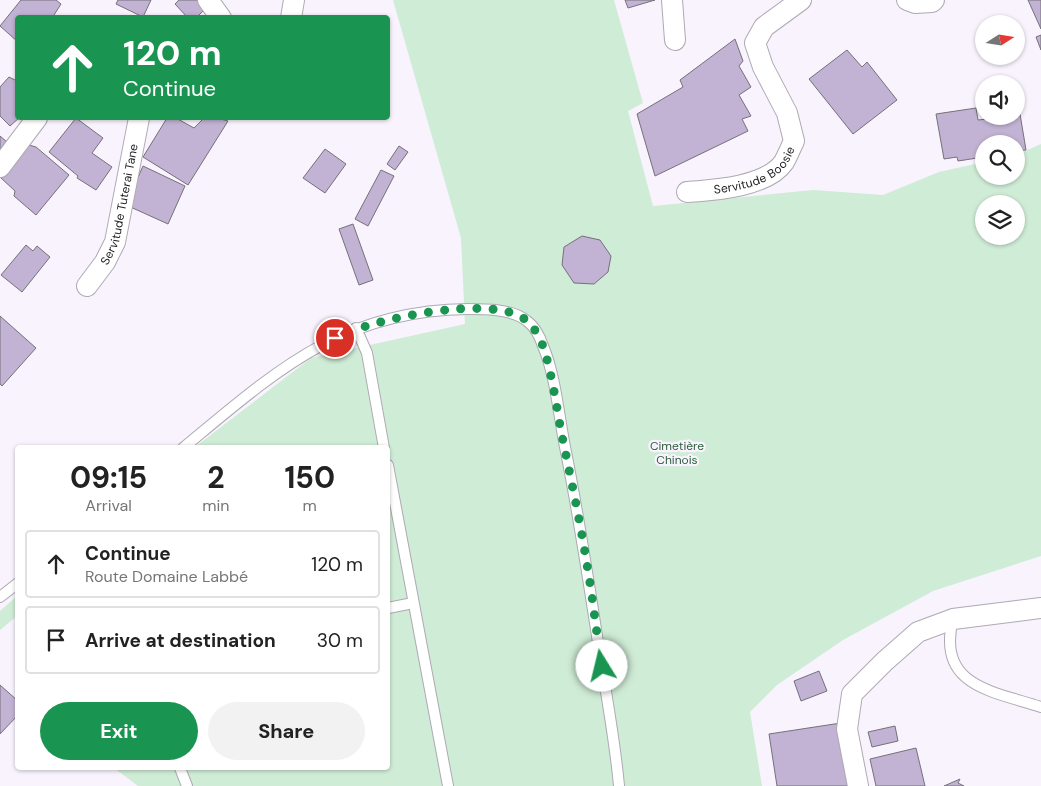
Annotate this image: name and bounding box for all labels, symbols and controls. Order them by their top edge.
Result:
north arrow [975,15,1025,65]
map controls [975,15,1025,245]
text: 120 m [123,30,222,76]
icon: ahead [40,35,105,100]
text: Continue [123,74,216,103]
button: sound [975,75,1025,125]
button: search [975,135,1025,185]
street label: Servitude Tuterai Tane [97,142,142,267]
street label: Servitude Boosie [713,144,799,198]
button: layers [975,195,1025,245]
pin [314,317,356,359]
icon: arrive [321,324,349,352]
park label: Cimetière Chinois [650,438,704,468]
text: 09:15 [70,458,147,497]
text: 2 [207,458,224,497]
text: 150 [284,458,335,497]
text: Arrival [85,495,132,516]
text: min [202,495,229,516]
text: m [303,495,317,516]
text: Continue [85,541,171,566]
icon: ahead [42,550,70,578]
text: 120 m [311,552,363,577]
text: Route Domaine Labbé [85,566,248,587]
icon: arrive [42,626,70,654]
text: Arrive at destination [85,628,276,653]
text: 30 m [317,628,363,653]
position arrow [575,639,627,691]
button: Exit [40,702,198,760]
button: Share [208,702,365,760]

